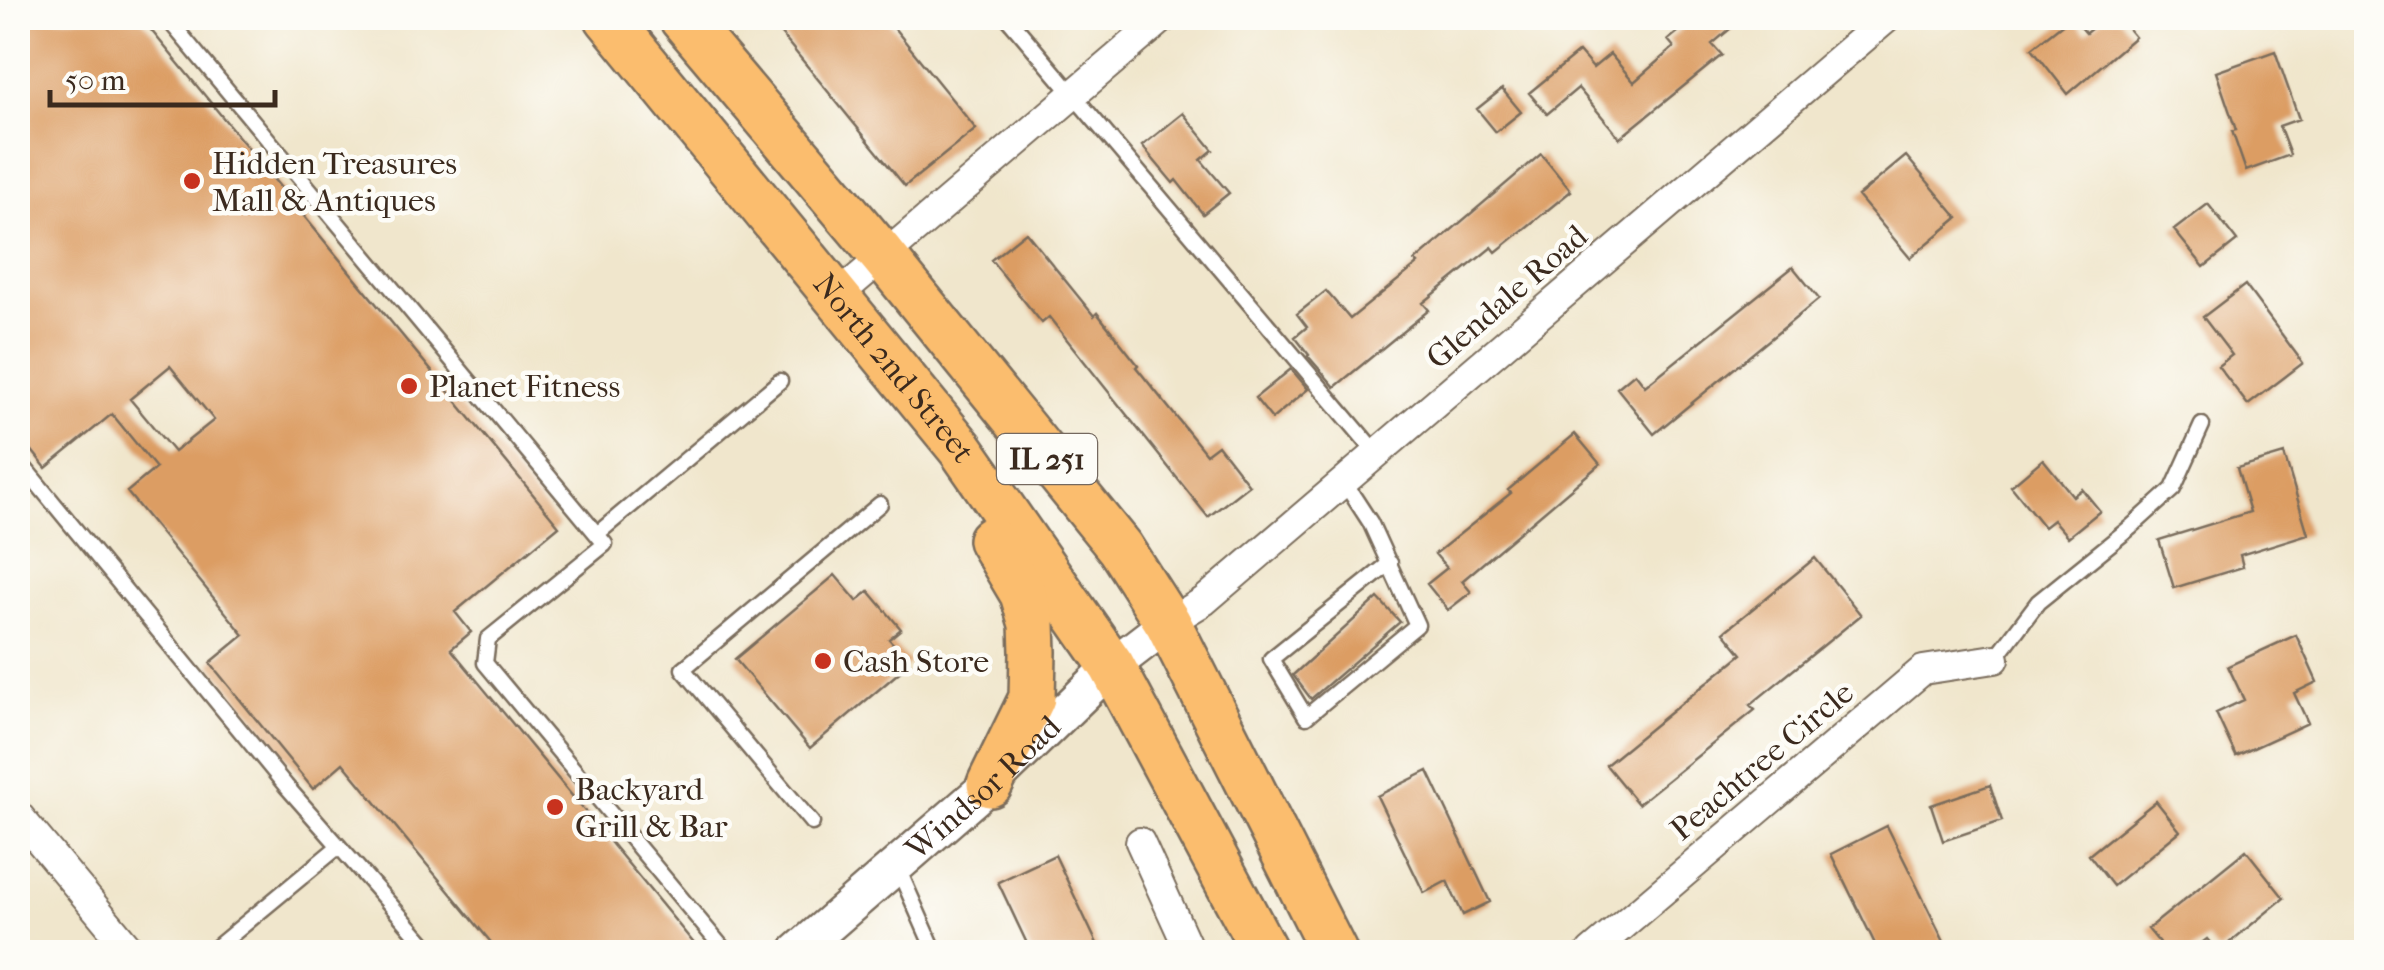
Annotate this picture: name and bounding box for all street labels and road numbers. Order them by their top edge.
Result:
street label: Glendale Road [1419,217,1595,377]
street label: North 2nd Street [806,266,983,470]
road number: IL 251 [997,434,1097,484]
street label: Peachtree Circle [1663,674,1861,848]
street label: Windsor Road [897,708,1068,868]

